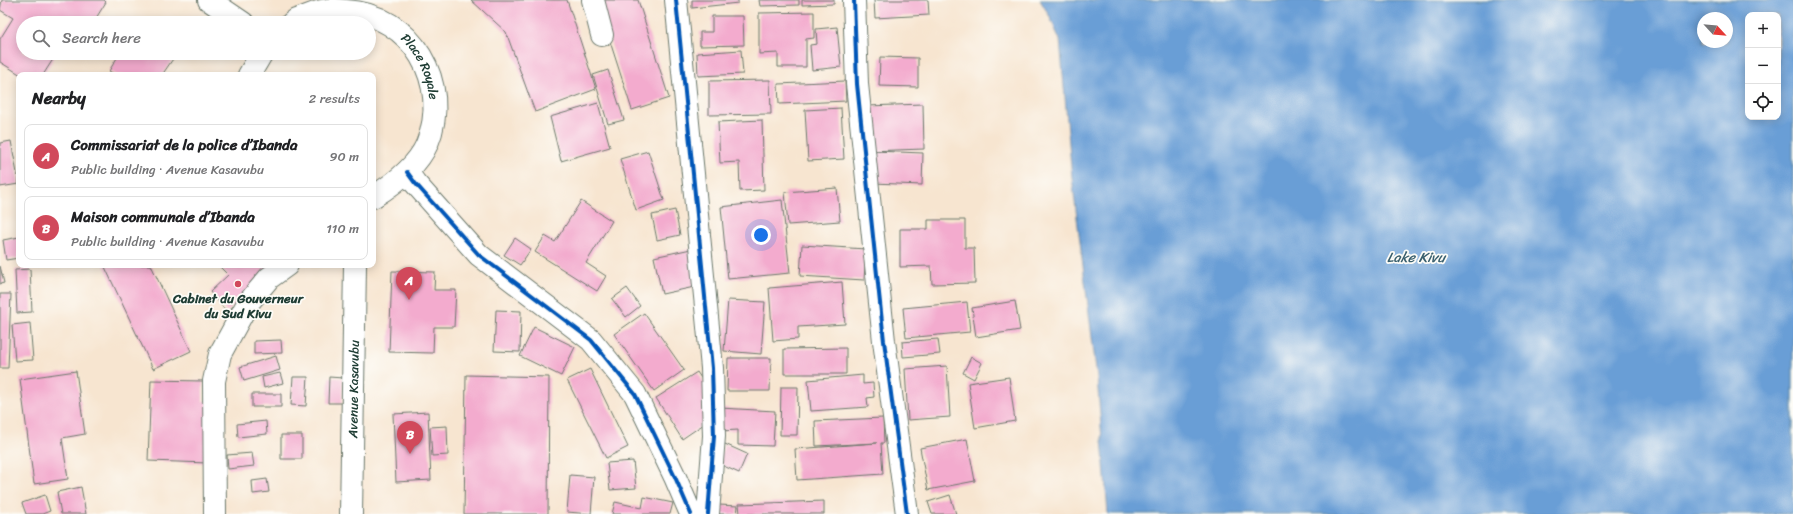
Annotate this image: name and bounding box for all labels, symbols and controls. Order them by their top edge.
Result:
north arrow [1697,12,1733,48]
map controls [1745,12,1781,120]
button: + [1745,12,1781,48]
search box [16,16,376,60]
text: Search here [62,25,141,51]
icon: search [30,27,52,49]
street label: Place Royale [396,27,446,101]
button: − [1745,48,1781,84]
text: Nearby [32,83,86,113]
button: locate [1745,84,1781,120]
text: 2 results [309,87,360,110]
text: Commissariat de la police d’Ibanda [71,132,297,158]
text: A [42,145,50,168]
text: 90 m [329,145,359,168]
text: Public building · Avenue Kasavubu [71,158,264,181]
text: Maison communale d’Ibanda [71,204,255,230]
text: B [42,217,50,240]
text: 110 m [326,217,359,240]
your location [751,225,771,245]
text: Public building · Avenue Kasavubu [71,230,264,253]
water label: Lake Kivu [1387,245,1448,270]
pin: A [396,267,422,300]
marker: Cabinet du Gouverneur du Sud Kivu [233,279,243,289]
place label: Cabinet du Gouverneur du Sud Kivu [172,287,305,325]
street label: Avenue Kasavubu [341,340,365,439]
pin: B [397,421,423,454]

